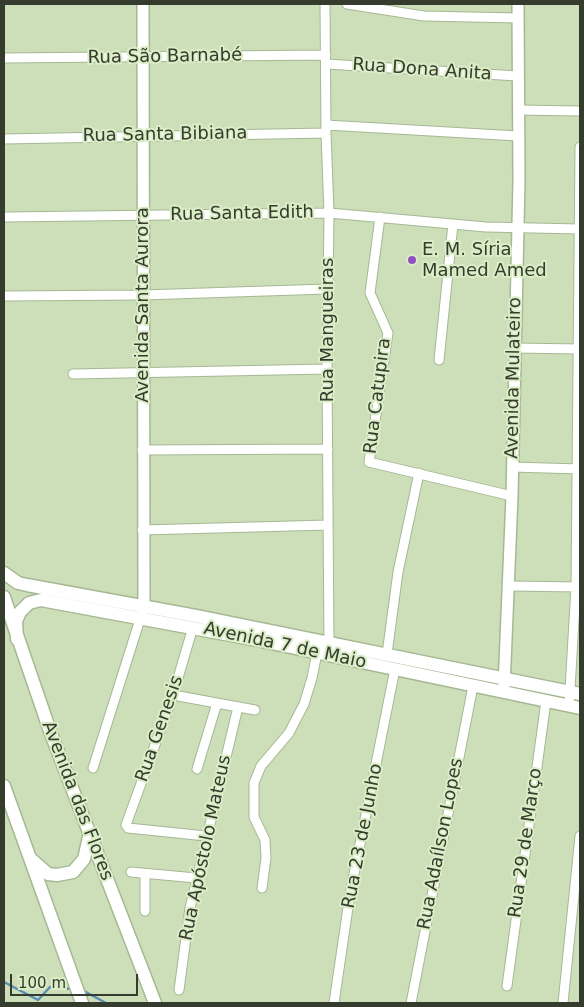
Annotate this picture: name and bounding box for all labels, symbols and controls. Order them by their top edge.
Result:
street label: Rua São Barnabé [88,45,242,69]
street label: Rua Dona Anita [352,54,492,86]
street label: Rua Santa Bibiana [82,123,248,147]
street label: Rua Santa Edith [170,202,314,226]
street label: Avenida Santa Aurora [132,207,154,403]
place label: E. M. Síria Mamed Amed [422,239,547,282]
marker: E. M. Síria Mamed Amed [406,254,418,266]
street label: Rua Mangueiras [317,258,339,402]
street label: Avenida Mulateiro [502,297,526,459]
street label: Rua Catupira [360,337,396,455]
street label: Avenida 7 de Maio [202,618,368,674]
street label: Rua Genesis [132,673,188,785]
street label: Avenida das Flores [37,718,117,884]
street label: Rua Apóstolo Mateus [176,753,236,943]
street label: Rua Adaílson Lopes [414,756,468,932]
street label: Rua 23 de Junho [338,762,388,910]
street label: Rua 29 de Março [505,767,547,919]
scale bar [12,964,140,996]
text: 100 m [18,974,66,992]

